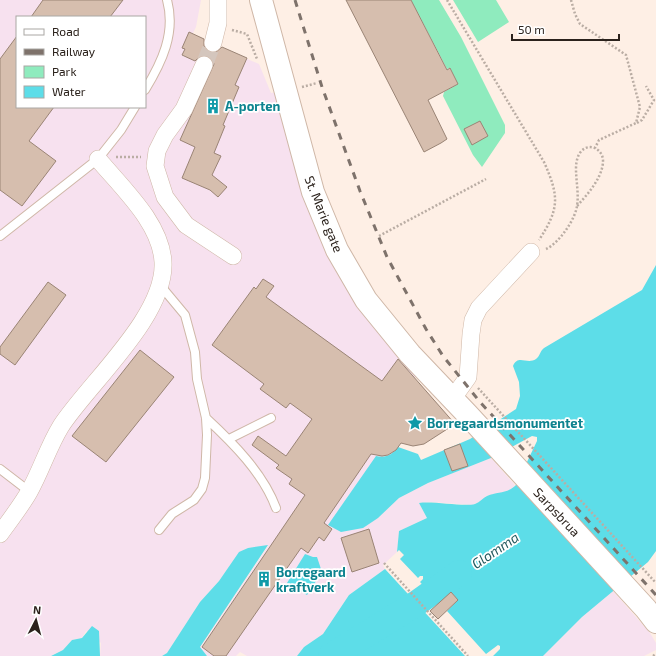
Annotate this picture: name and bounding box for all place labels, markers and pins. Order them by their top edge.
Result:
building icon: A-porten [204,97,222,115]
place label: A-porten [225,98,281,114]
place icon: Borregaardsmonumentet [406,414,424,432]
place label: Borregaardsmonumentet [427,415,584,431]
place label: Borregaard kraftverk [276,564,346,595]
building icon: Borregaard kraftverk [255,570,273,588]

